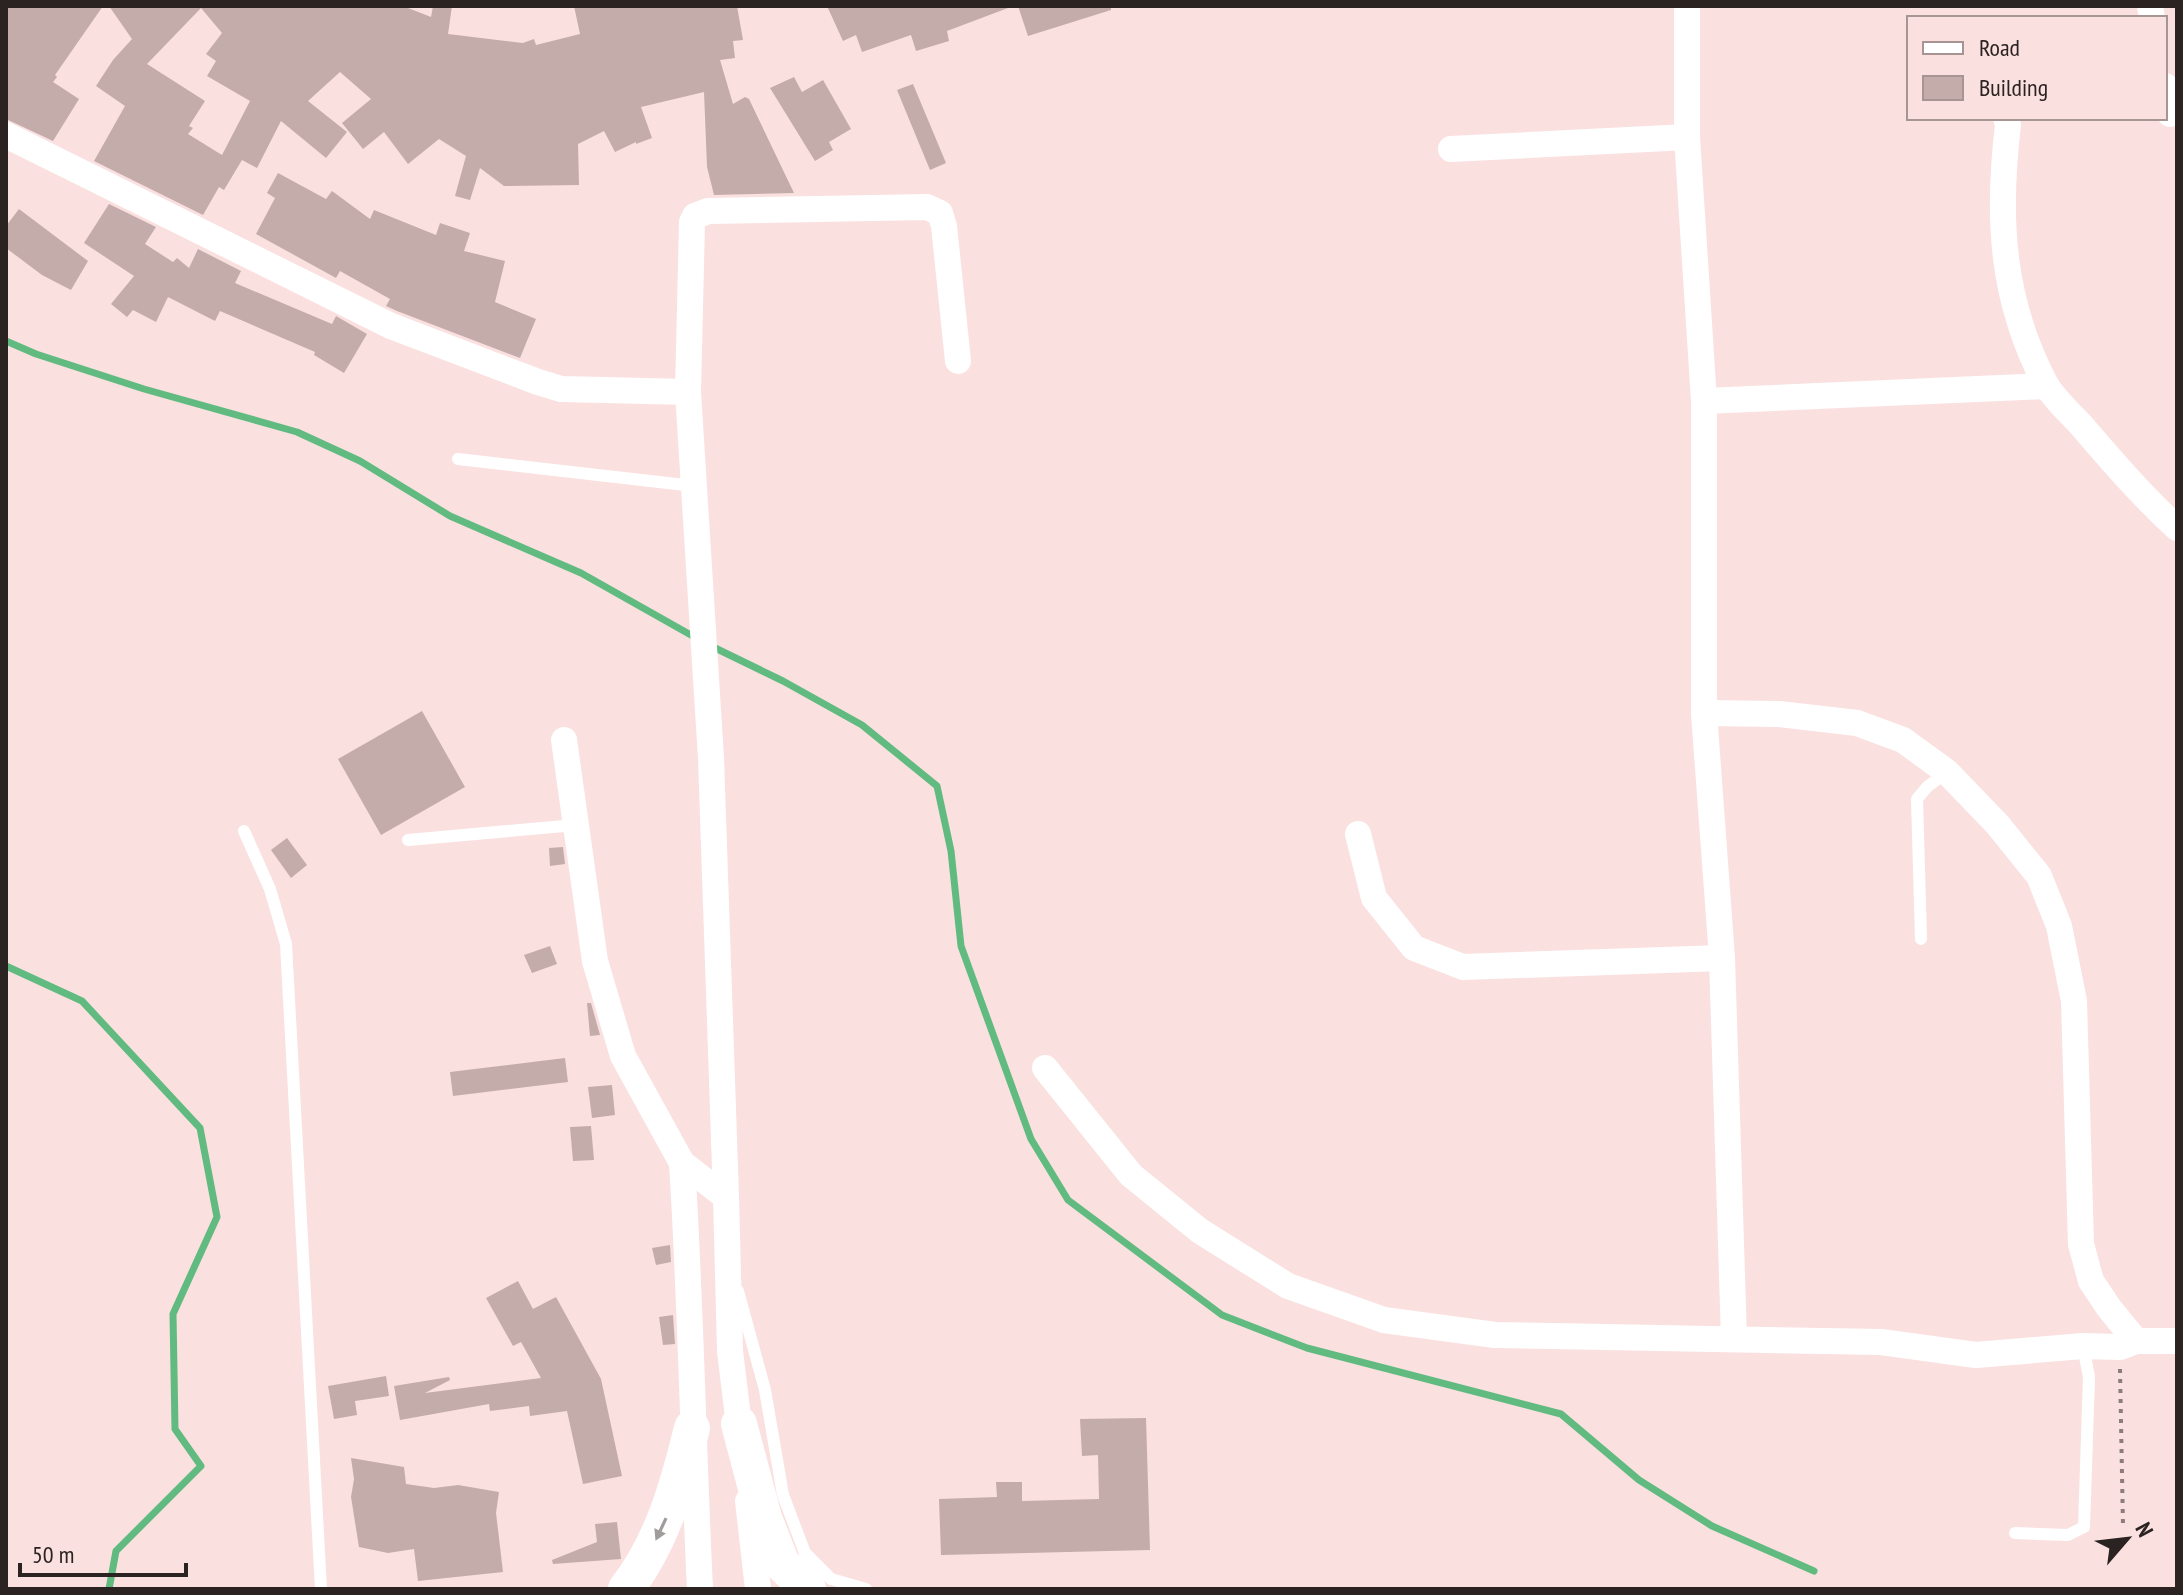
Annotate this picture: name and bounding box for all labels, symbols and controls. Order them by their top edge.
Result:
legend [1907,16,2167,120]
text: Road [1979,32,2020,63]
text: Building [1979,72,2048,103]
north arrow [2087,1499,2167,1579]
one-way arrow [654,1517,668,1541]
text: N [2130,1518,2160,1541]
scale bar [20,1527,186,1577]
text: 50 m [32,1539,74,1570]

